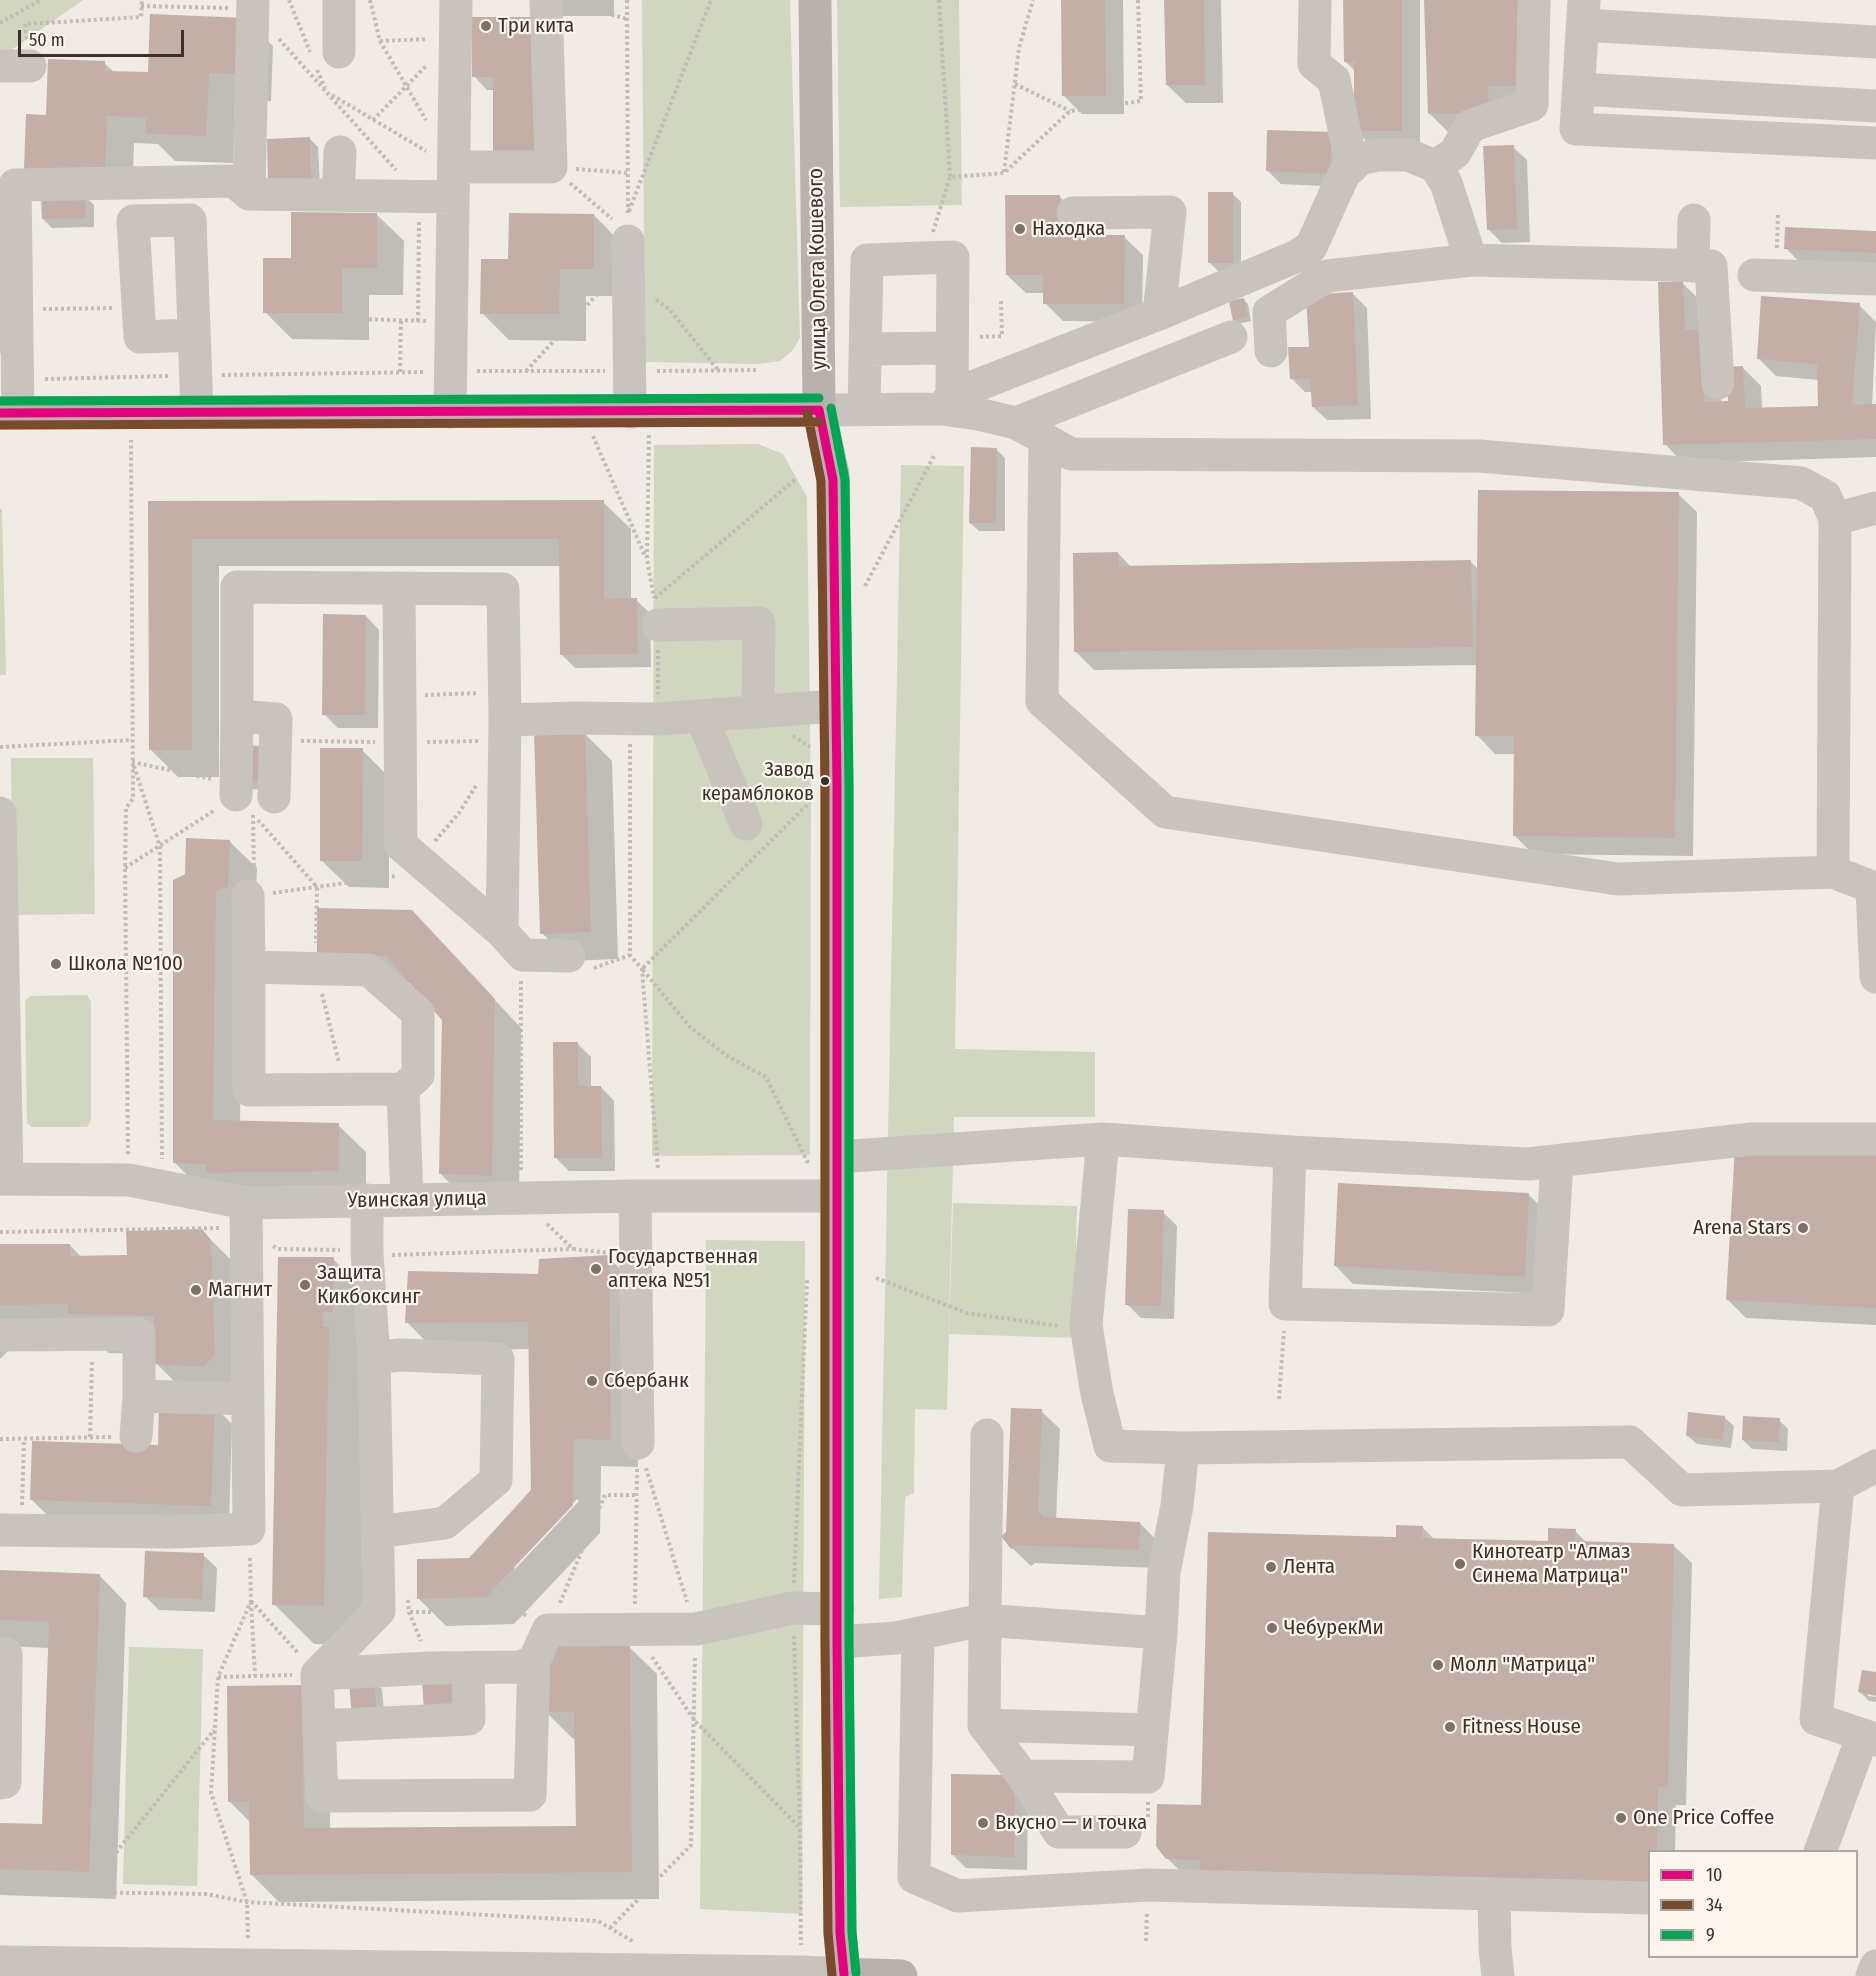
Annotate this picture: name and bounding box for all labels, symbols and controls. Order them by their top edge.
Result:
place label: Три кита [498,13,574,39]
scale bar [21,18,188,56]
marker: Три кита [479,19,493,33]
text: 50 m [29,29,65,51]
street label: улица Олега Кошевого [804,168,832,370]
place label: Находка [1032,216,1105,242]
marker: Находка [1013,222,1027,236]
place label: Завод керамблоков [702,758,814,805]
marker: Завод керамблоков [819,775,831,787]
place label: Школа №100 [68,951,183,977]
marker: Школа №100 [49,957,63,971]
street label: Увинская улица [347,1186,487,1214]
place label: Arena Stars [1693,1215,1791,1241]
marker: Arena Stars [1796,1221,1810,1235]
place label: Государственная аптека №51 [608,1244,758,1294]
place label: Защита Кикбоксинг [317,1260,420,1310]
marker: Государственная аптека №51 [589,1262,603,1276]
place label: Магнит [208,1277,272,1303]
marker: Защита Кикбоксинг [298,1278,312,1292]
marker: Магнит [189,1283,203,1297]
place label: Сбербанк [604,1368,689,1394]
marker: Сбербанк [585,1374,599,1388]
place label: Кинотеатр "Алмаз Синема Матрица" [1472,1539,1630,1589]
place label: Лента [1283,1554,1335,1580]
marker: Кинотеатр "Алмаз Синема Матрица" [1453,1557,1467,1571]
marker: Лента [1264,1560,1278,1574]
place label: ЧебурекМи [1284,1615,1384,1641]
marker: ЧебурекМи [1265,1621,1279,1635]
place label: Молл "Матрица" [1450,1652,1595,1678]
marker: Молл "Матрица" [1431,1658,1445,1672]
place label: Fitness House [1462,1714,1581,1740]
marker: Fitness House [1443,1720,1457,1734]
place label: One Price Coffee [1633,1805,1774,1831]
place label: Вкусно — и точка [995,1810,1147,1836]
marker: One Price Coffee [1614,1811,1628,1825]
marker: Вкусно — и точка [976,1816,990,1830]
legend [1648,1850,1858,1958]
text: 10 [1706,1864,1722,1886]
text: 34 [1706,1894,1723,1916]
text: 9 [1706,1924,1715,1946]

